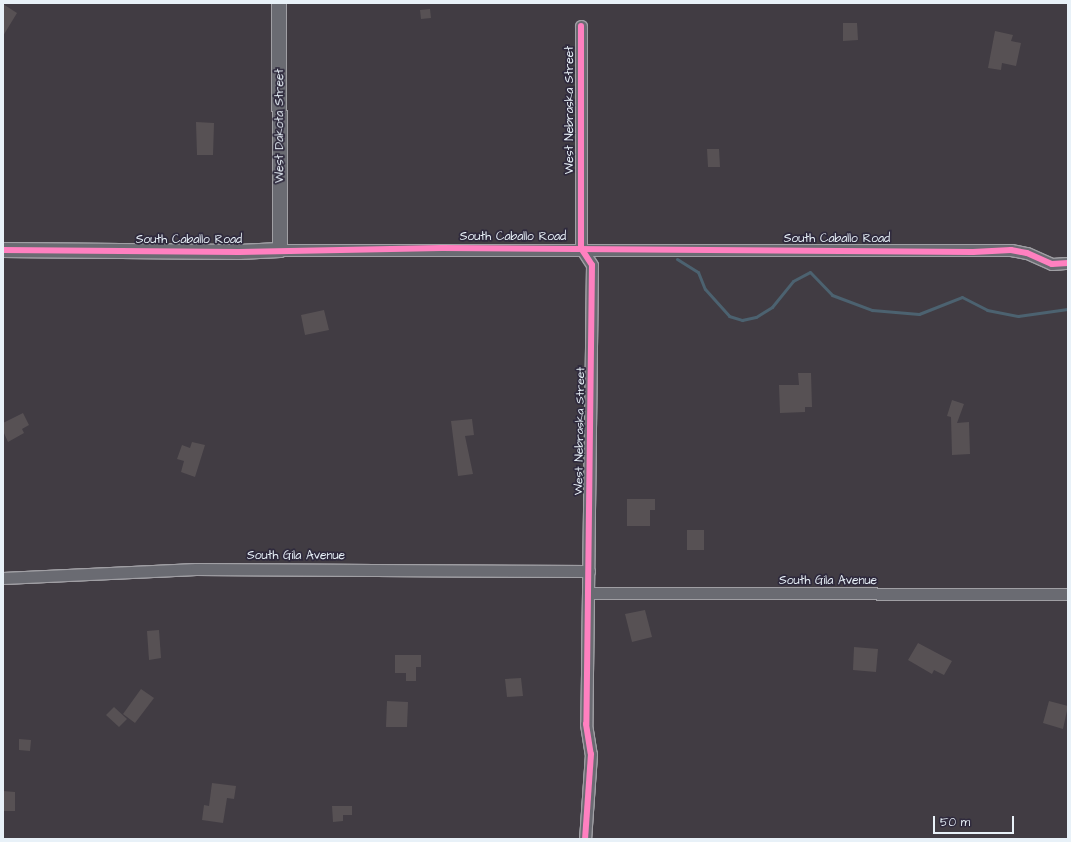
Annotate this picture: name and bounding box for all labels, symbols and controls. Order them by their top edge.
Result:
street label: West Nebraska Street [563,46,577,174]
street label: West Dakota Street [273,69,287,183]
street label: South Caballo Road [460,230,566,244]
street label: South Caballo Road [784,232,890,246]
street label: South Caballo Road [136,233,242,247]
street label: West Nebraska Street [572,367,588,495]
street label: South Gila Avenue [247,549,345,563]
street label: South Gila Avenue [779,574,877,588]
scale bar [935,808,1016,834]
text: 50 m [940,814,970,831]

